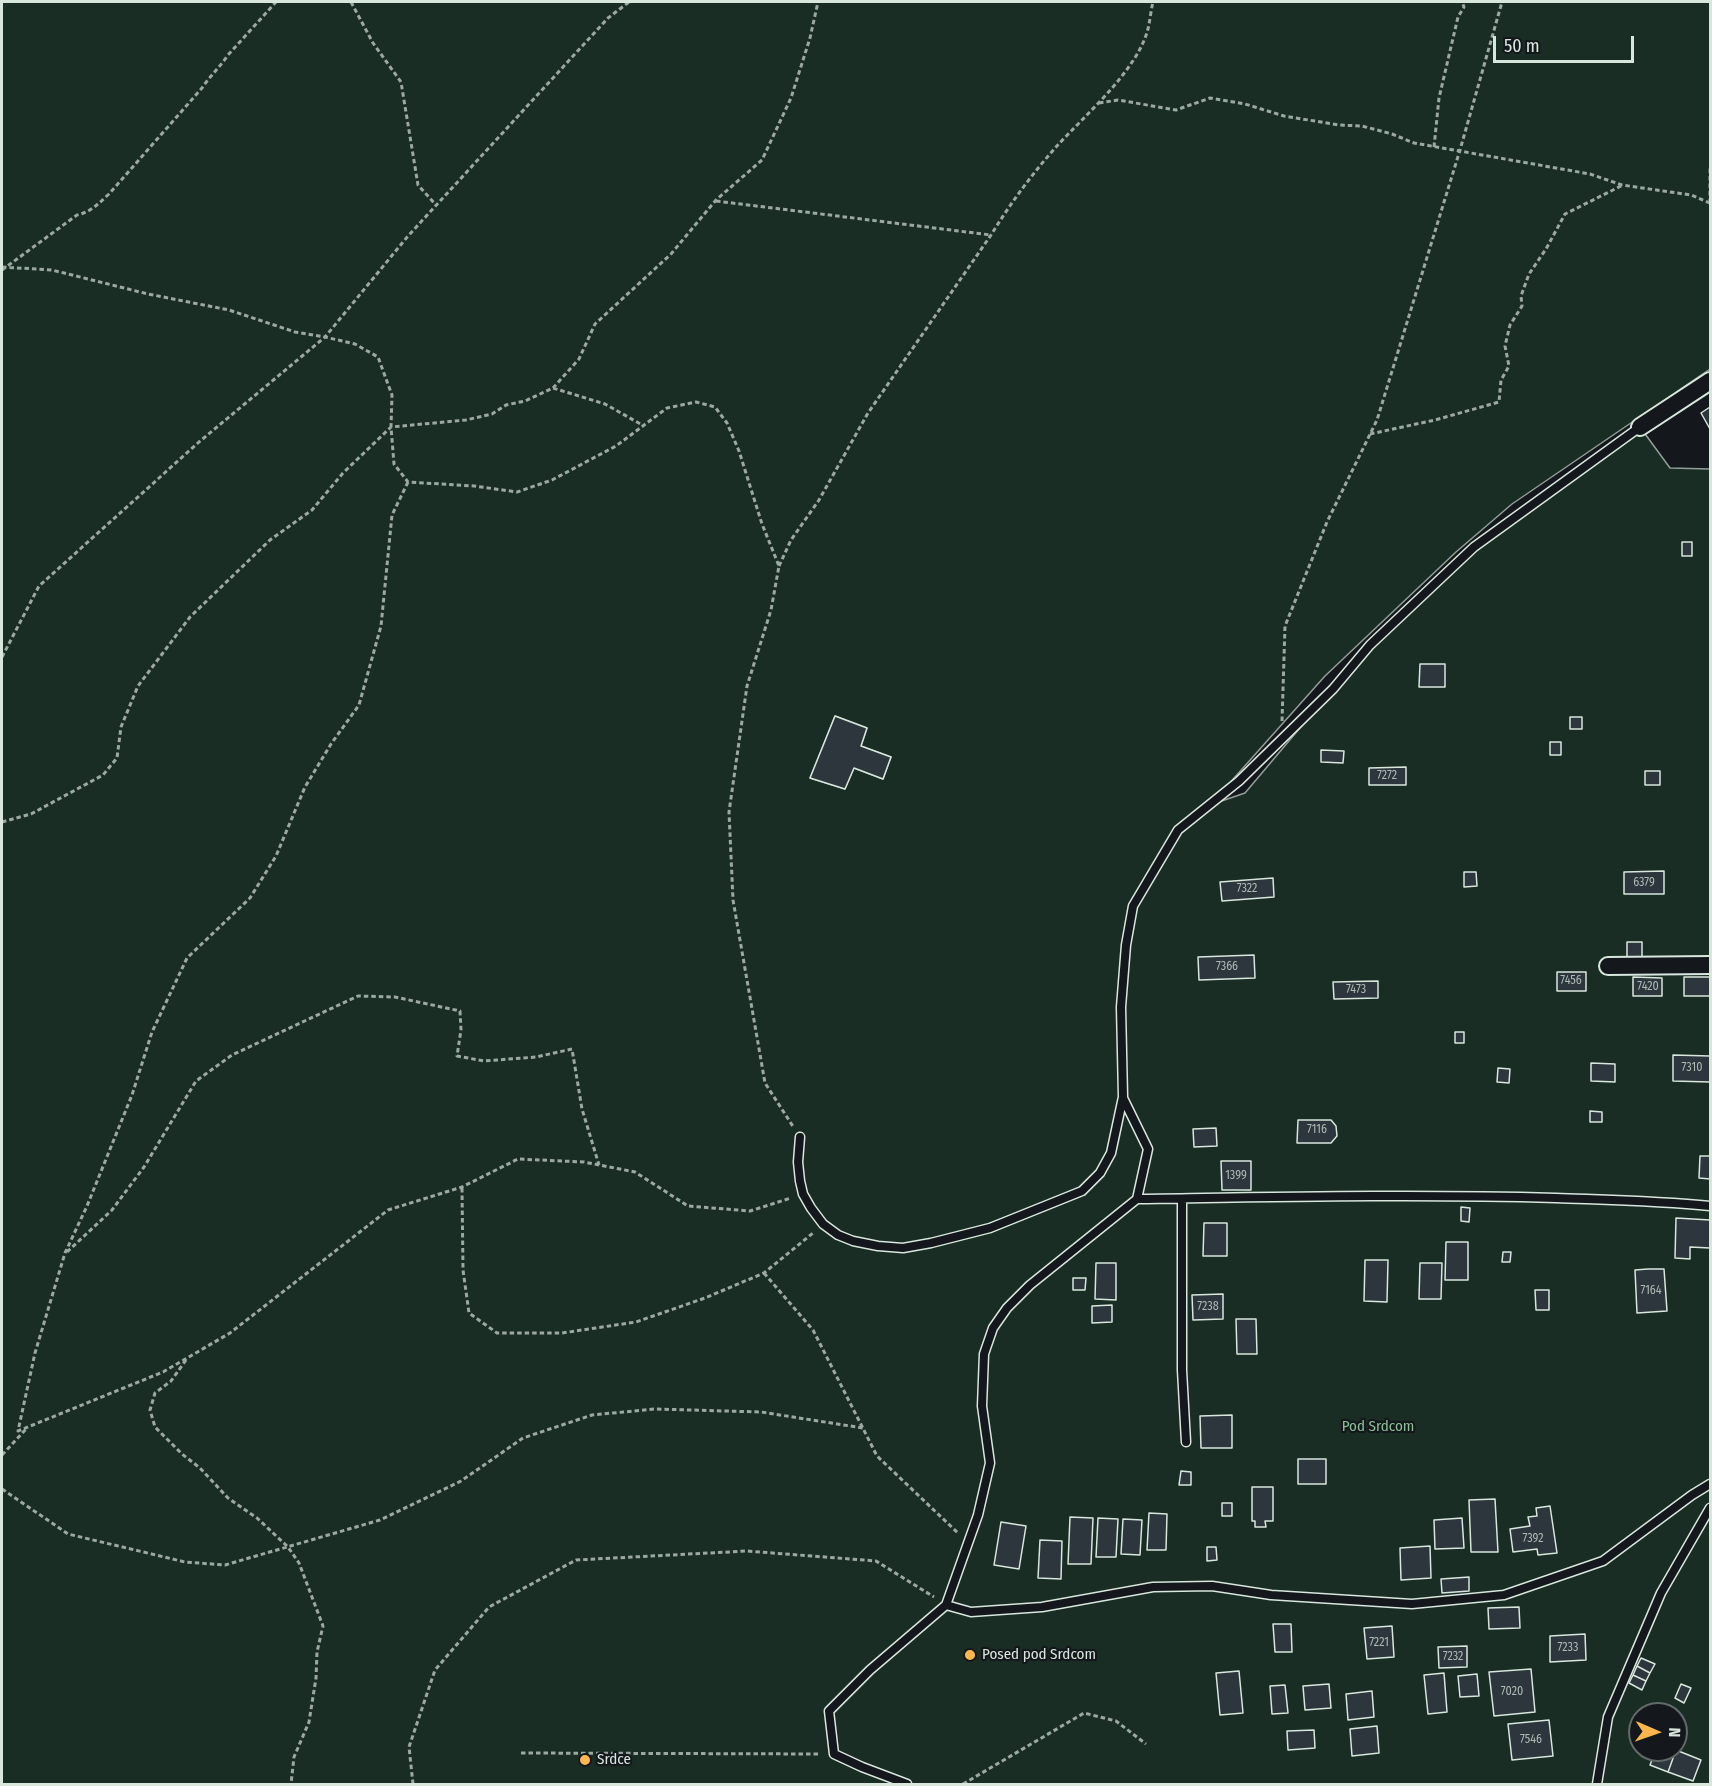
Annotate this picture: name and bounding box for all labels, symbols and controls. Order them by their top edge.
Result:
scale bar [1496,24,1637,62]
text: 50 m [1504,35,1540,57]
house number: 7272 [1377,769,1397,783]
house number: 6379 [1633,876,1655,890]
house number: 7322 [1237,882,1257,896]
house number: 7366 [1216,960,1238,974]
house number: 7456 [1560,974,1582,988]
house number: 7420 [1637,980,1659,994]
house number: 7473 [1346,983,1366,997]
house number: 7310 [1682,1061,1702,1075]
house number: 7116 [1307,1123,1327,1137]
house number: 1399 [1225,1169,1247,1183]
house number: 7164 [1640,1284,1662,1298]
house number: 7238 [1197,1300,1219,1314]
park label: Pod Srdcom [1342,1418,1414,1436]
house number: 7392 [1523,1532,1543,1546]
house number: 7221 [1369,1636,1389,1650]
house number: 7233 [1558,1641,1578,1655]
place label: Posed pod Srdcom [982,1646,1096,1664]
marker: Posed pod Srdcom [963,1648,977,1662]
house number: 7232 [1443,1650,1463,1664]
house number: 7020 [1501,1685,1523,1699]
north arrow [1628,1702,1688,1762]
text: N [1665,1727,1684,1738]
house number: 7546 [1520,1733,1542,1747]
place label: Srdce [597,1751,631,1769]
marker: Srdce [578,1753,592,1767]

